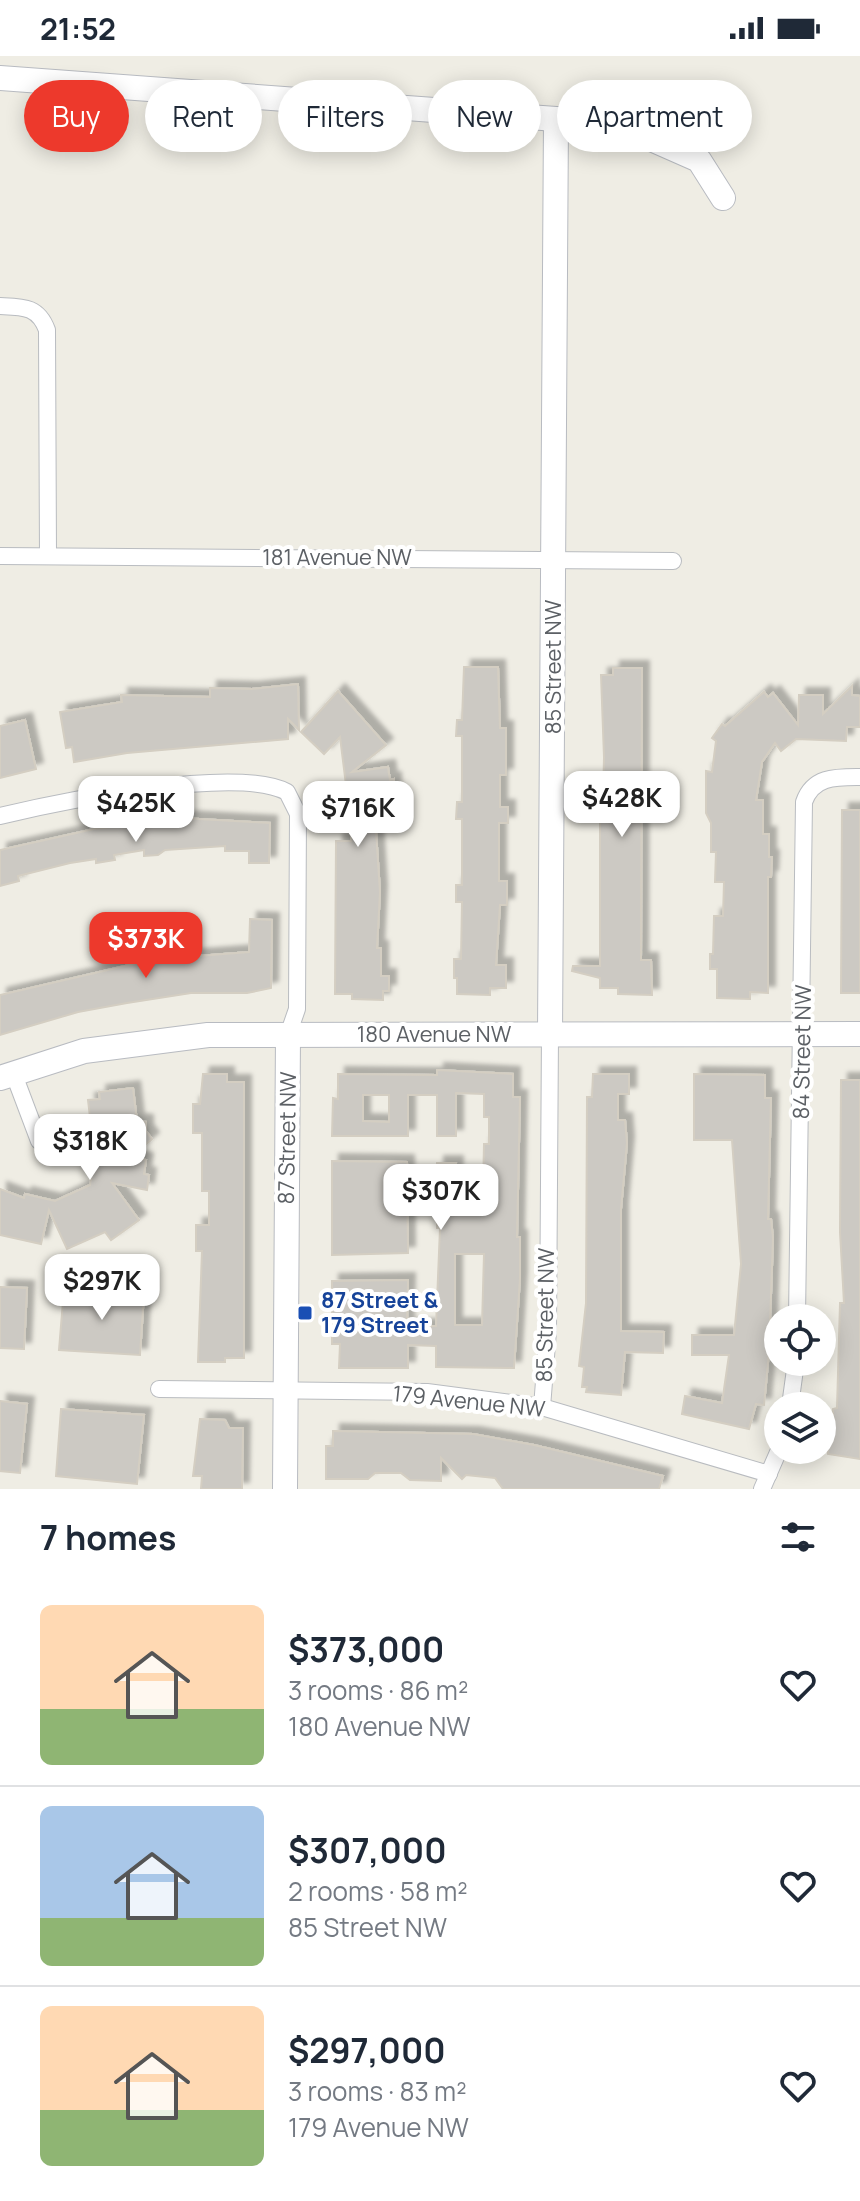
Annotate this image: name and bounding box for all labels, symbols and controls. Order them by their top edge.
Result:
text: 21:52 [40,8,116,49]
chip: Buy [24,80,129,152]
chip: Rent [145,80,262,152]
chip: Filters [278,80,412,152]
chip: New [428,80,541,152]
chip: Apartment [557,80,752,152]
street label: 181 Avenue NW [262,542,412,572]
street label: 85 Street NW [538,599,568,734]
pin: $428K [566,771,678,839]
pin: $425K [80,776,192,844]
text: $428K [582,779,662,815]
pin: $716K [302,781,414,849]
text: $425K [96,784,176,820]
text: $716K [321,789,395,825]
pin: $373K [90,912,202,980]
text: $373K [107,920,185,956]
street label: 84 Street NW [786,984,818,1120]
street label: 180 Avenue NW [357,1019,512,1049]
street label: 87 Street NW [271,1071,303,1205]
pin: $318K [34,1114,146,1182]
text: $318K [52,1122,128,1158]
pin: $307K [385,1164,497,1232]
text: $307K [401,1172,481,1208]
street label: 85 Street NW [529,1247,561,1383]
pin: $297K [46,1254,158,1322]
text: $297K [63,1262,141,1298]
place label: 87 Street & 179 Street [321,1285,439,1340]
marker: 87 Street & 179 Street [296,1304,314,1322]
map controls [764,1304,836,1464]
button: locate [764,1304,836,1376]
street label: 179 Avenue NW [391,1378,547,1424]
button: layers [764,1392,836,1464]
text: 7 homes [40,1514,176,1560]
icon: filters [776,1515,820,1559]
text: $373,000 [288,1626,444,1672]
icon: home [104,1637,200,1733]
icon: heart [776,1663,820,1707]
text: 3 rooms · 86 m² [288,1672,468,1708]
text: 180 Avenue NW [288,1708,471,1744]
text: $307,000 [288,1827,447,1873]
icon: home [104,1838,200,1934]
icon: heart [776,1864,820,1908]
text: 2 rooms · 58 m² [288,1873,468,1909]
text: 85 Street NW [288,1909,447,1945]
text: $297,000 [288,2027,446,2073]
icon: home [104,2038,200,2134]
icon: heart [776,2064,820,2108]
text: 3 rooms · 83 m² [288,2073,467,2109]
text: 179 Avenue NW [288,2109,469,2145]

